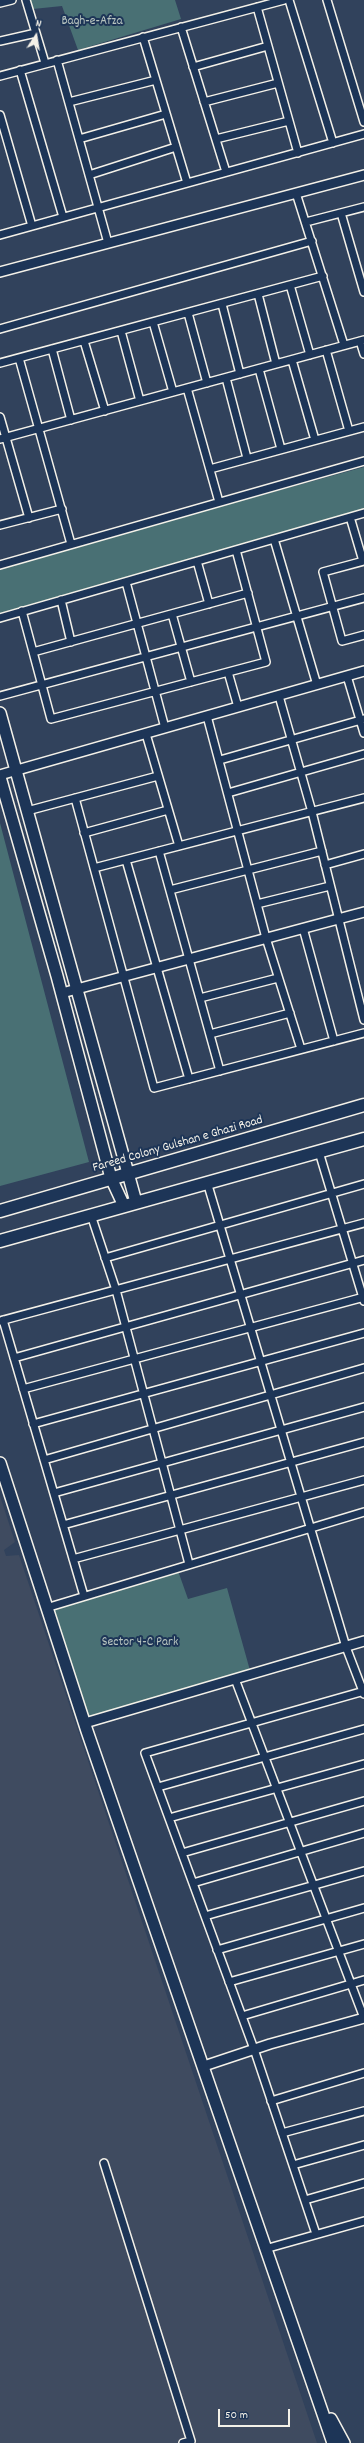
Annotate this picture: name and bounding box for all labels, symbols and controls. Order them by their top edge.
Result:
park label: Bagh-e-Afza [61,14,123,30]
north arrow [16,16,56,56]
text: N [34,16,43,33]
street label: Fareed Colony Gulshan e Ghazi Road [91,1113,265,1177]
park label: Sector 4-C Park [102,1635,178,1651]
scale bar [220,2401,292,2427]
text: 50 m [225,2407,248,2424]

